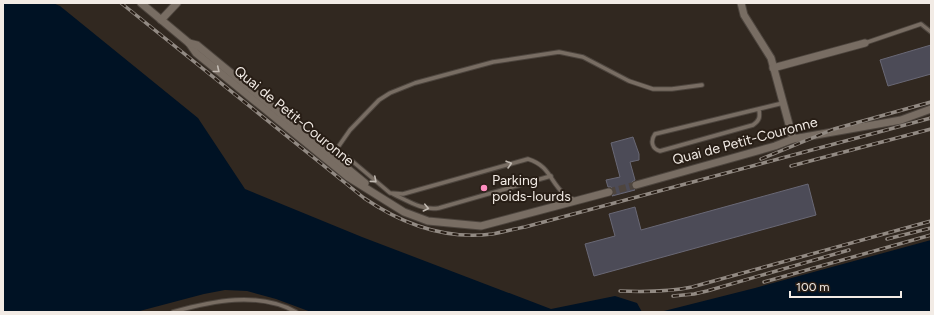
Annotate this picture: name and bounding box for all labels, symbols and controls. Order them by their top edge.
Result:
street label: Quai de Petit-Couronne [231,62,358,170]
one-way arrow [212,66,219,73]
street label: Quai de Petit-Couronne [671,113,820,169]
one-way arrow [506,160,513,169]
place label: Parking poids-lourds [492,172,571,205]
one-way arrow [369,176,377,183]
marker: Parking poids-lourds [479,183,489,193]
one-way arrow [423,203,429,211]
scale bar [790,273,901,299]
text: 100 m [796,280,830,294]

